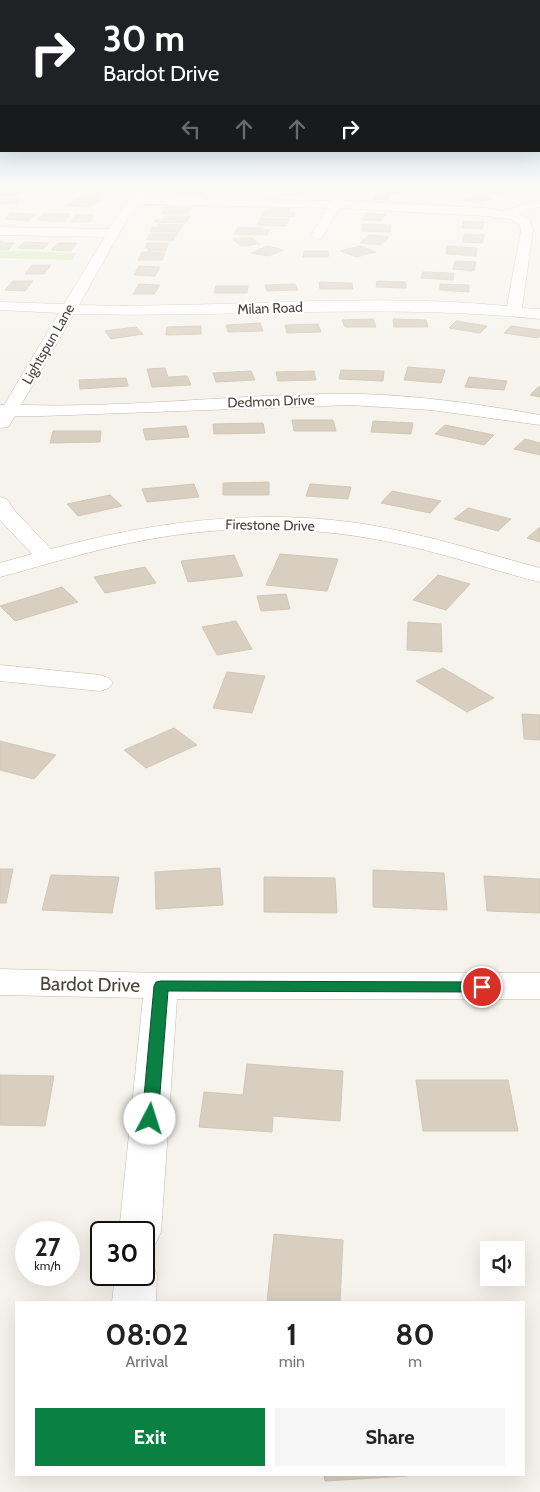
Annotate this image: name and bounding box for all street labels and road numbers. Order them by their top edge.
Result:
street label: Milan Road [237,298,303,318]
street label: Lightspun Lane [18,301,78,387]
street label: Dedmon Drive [227,390,315,412]
street label: Firestone Drive [225,515,315,535]
street label: Bardot Drive [40,972,141,997]

